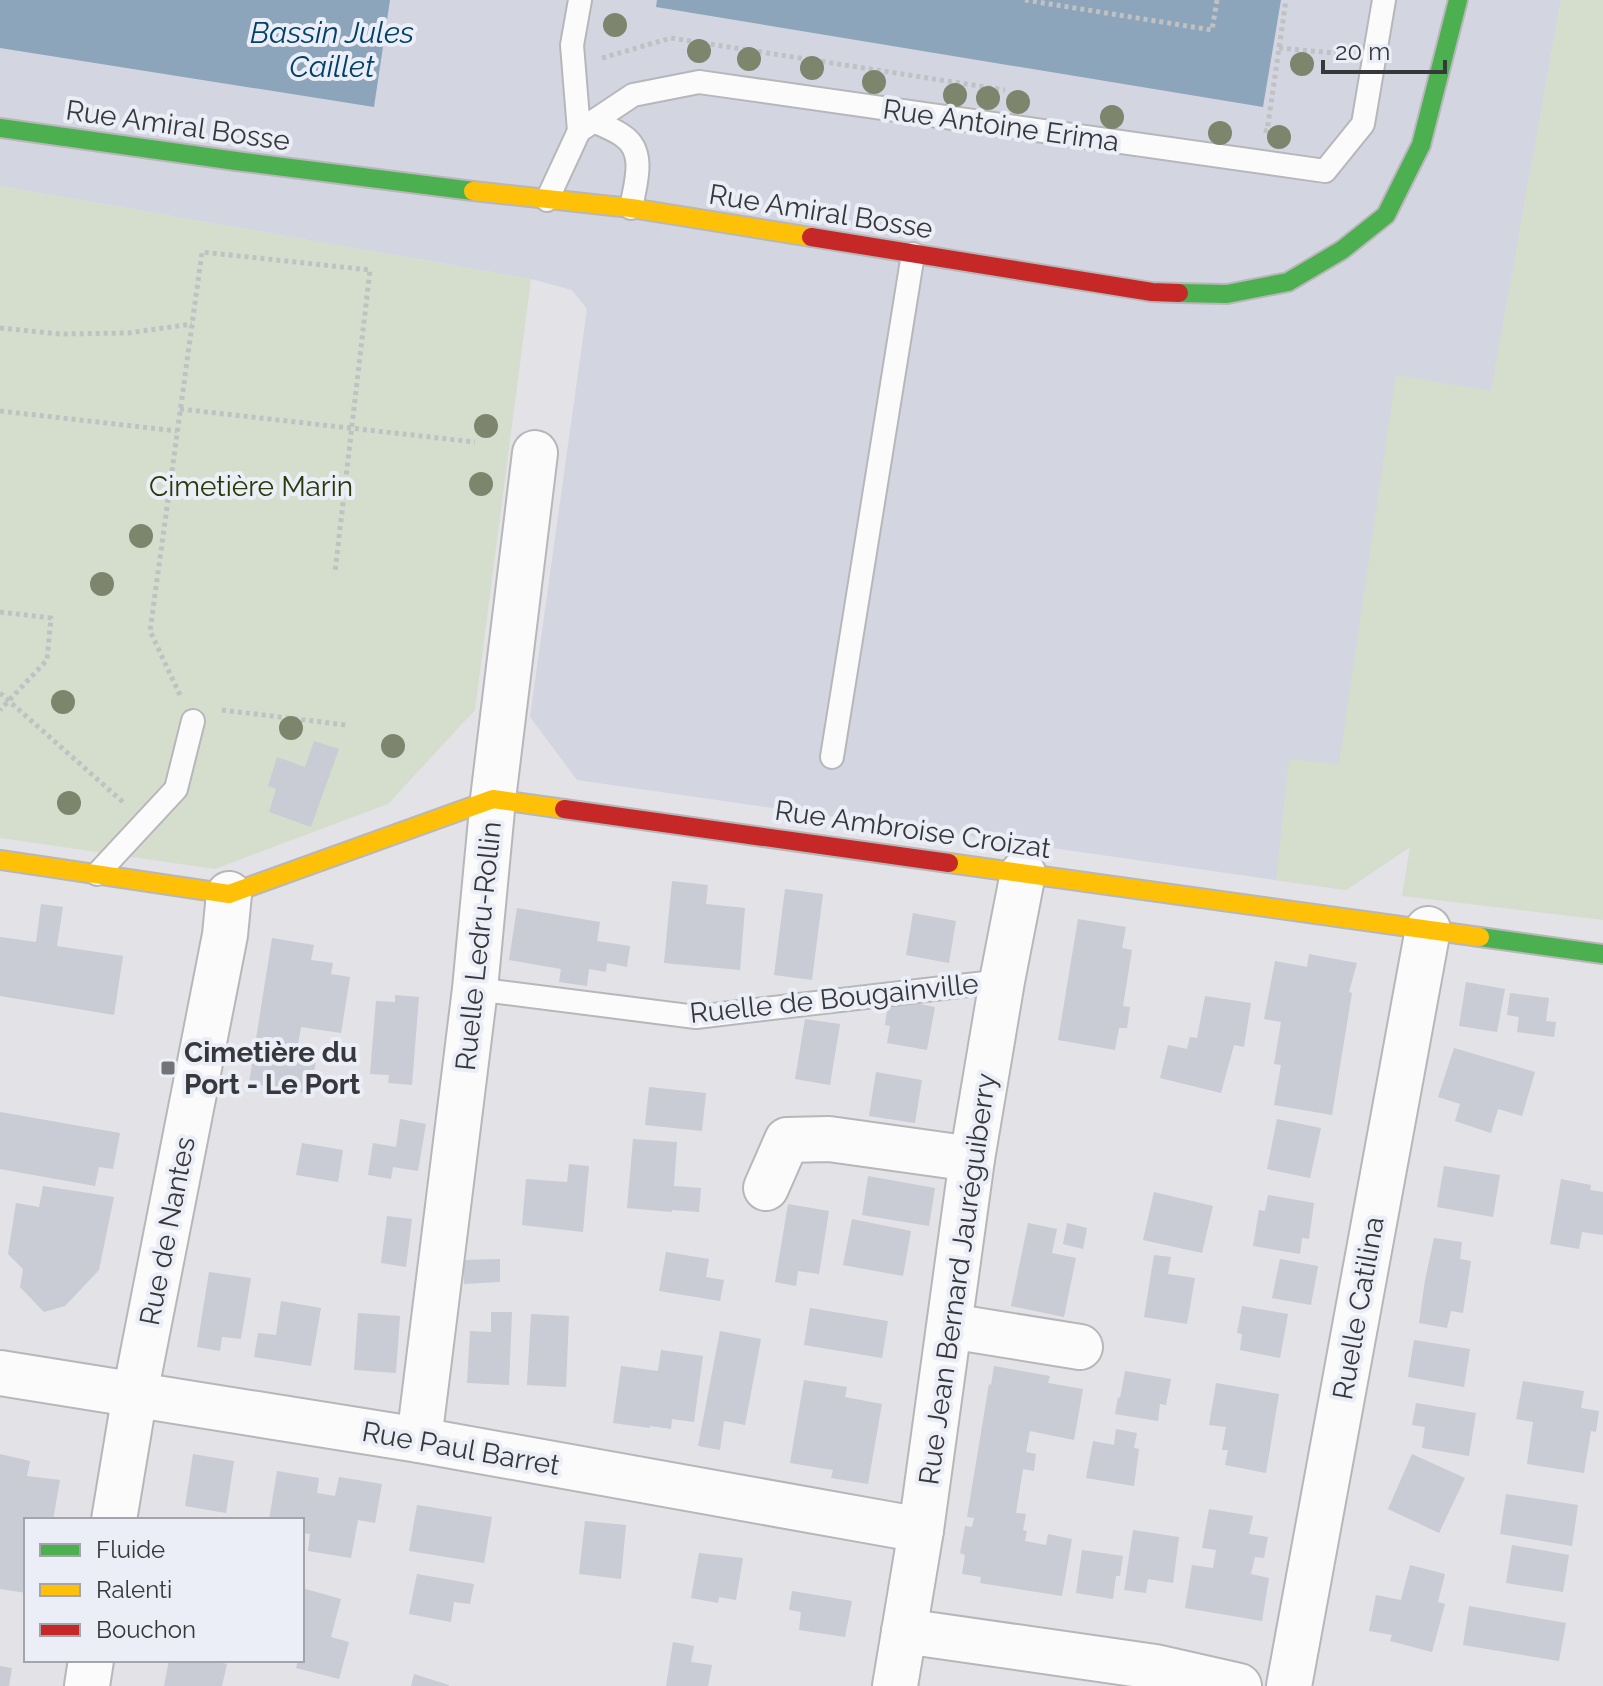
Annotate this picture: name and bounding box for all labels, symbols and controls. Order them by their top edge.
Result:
water label: Bassin Jules Caillet [250,15,414,84]
scale bar [1323,24,1445,74]
text: 20 m [1335,37,1390,66]
street label: Rue Amiral Bosse [64,93,292,158]
street label: Rue Antoine Erima [881,93,1121,158]
street label: Rue Amiral Bosse [707,178,935,245]
park label: Cimetière Marin [149,470,353,503]
street label: Rue Ambroise Croizat [773,794,1054,865]
street label: Ruelle Ledru-Rollin [449,820,508,1072]
street label: Ruelle de Bougainville [688,967,980,1030]
place label: Cimetière du Port - Le Port [184,1036,361,1101]
marker: Cimetière du Port - Le Port [159,1059,177,1077]
street label: Rue Jean Bernard Jauréguiberry [912,1071,1003,1487]
street label: Rue de Nantes [133,1134,202,1328]
street label: Ruelle Catilina [1326,1214,1391,1402]
street label: Rue Paul Barret [359,1415,563,1482]
legend [24,1518,304,1662]
text: Fluide [96,1535,165,1564]
text: Ralenti [96,1575,172,1604]
text: Bouchon [96,1615,196,1644]

